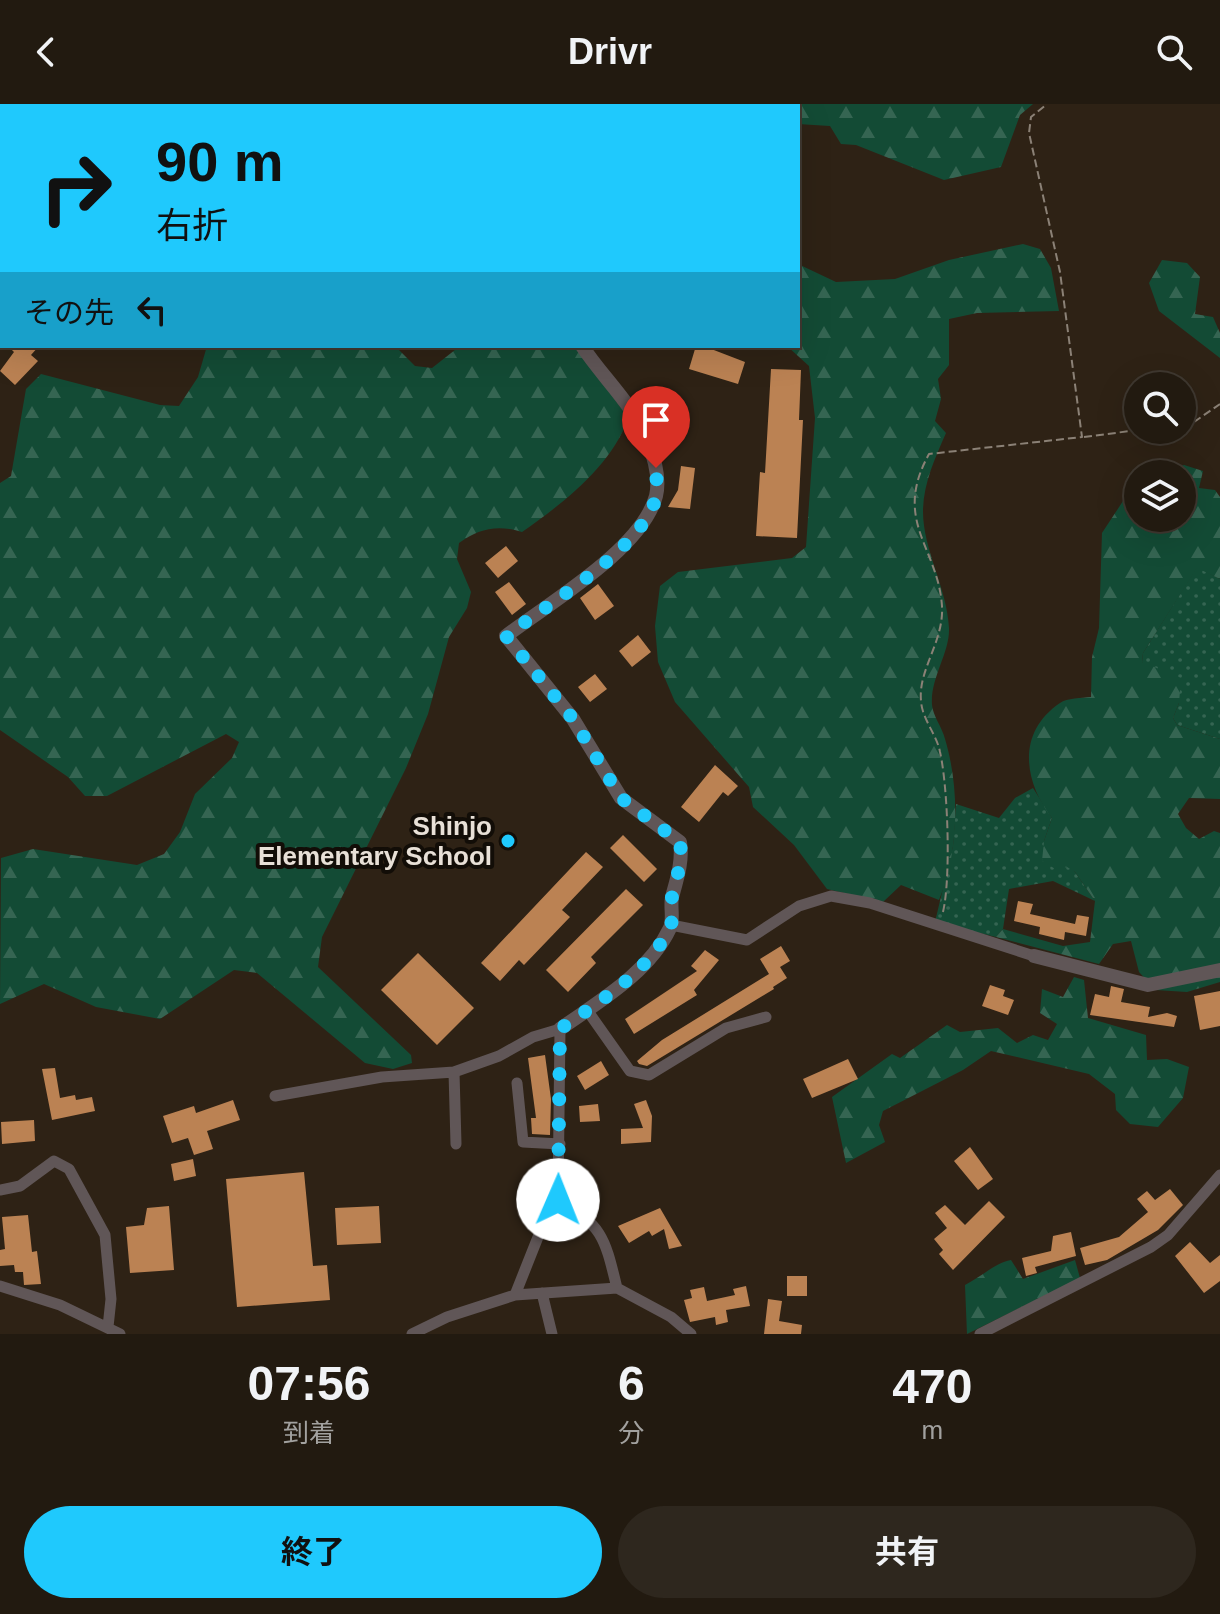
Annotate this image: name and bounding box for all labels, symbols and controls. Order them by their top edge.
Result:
icon: back [24,30,68,74]
icon: search [1152,30,1196,74]
text: Drivr [568,31,652,72]
text: 90 m [156,130,284,193]
icon: right [24,136,128,240]
text: 右折 [156,205,228,246]
icon: left [130,288,174,332]
text: その先 [24,296,114,329]
map controls [1124,372,1196,532]
button: search [1124,372,1196,444]
pin [622,386,690,468]
icon: arrive [634,398,678,442]
button: layers [1124,460,1196,532]
place label: Shinjo Elementary School [258,811,492,871]
marker: Shinjo Elementary School [499,832,517,850]
position arrow [516,1158,600,1242]
text: 07:56 [248,1357,370,1410]
text: 6 [618,1357,645,1410]
text: 470 [892,1360,972,1413]
text: m [922,1415,943,1445]
text: 到着 [283,1418,335,1448]
text: 分 [618,1418,644,1448]
button: 終了 [24,1506,602,1598]
button: 共有 [618,1506,1196,1598]

